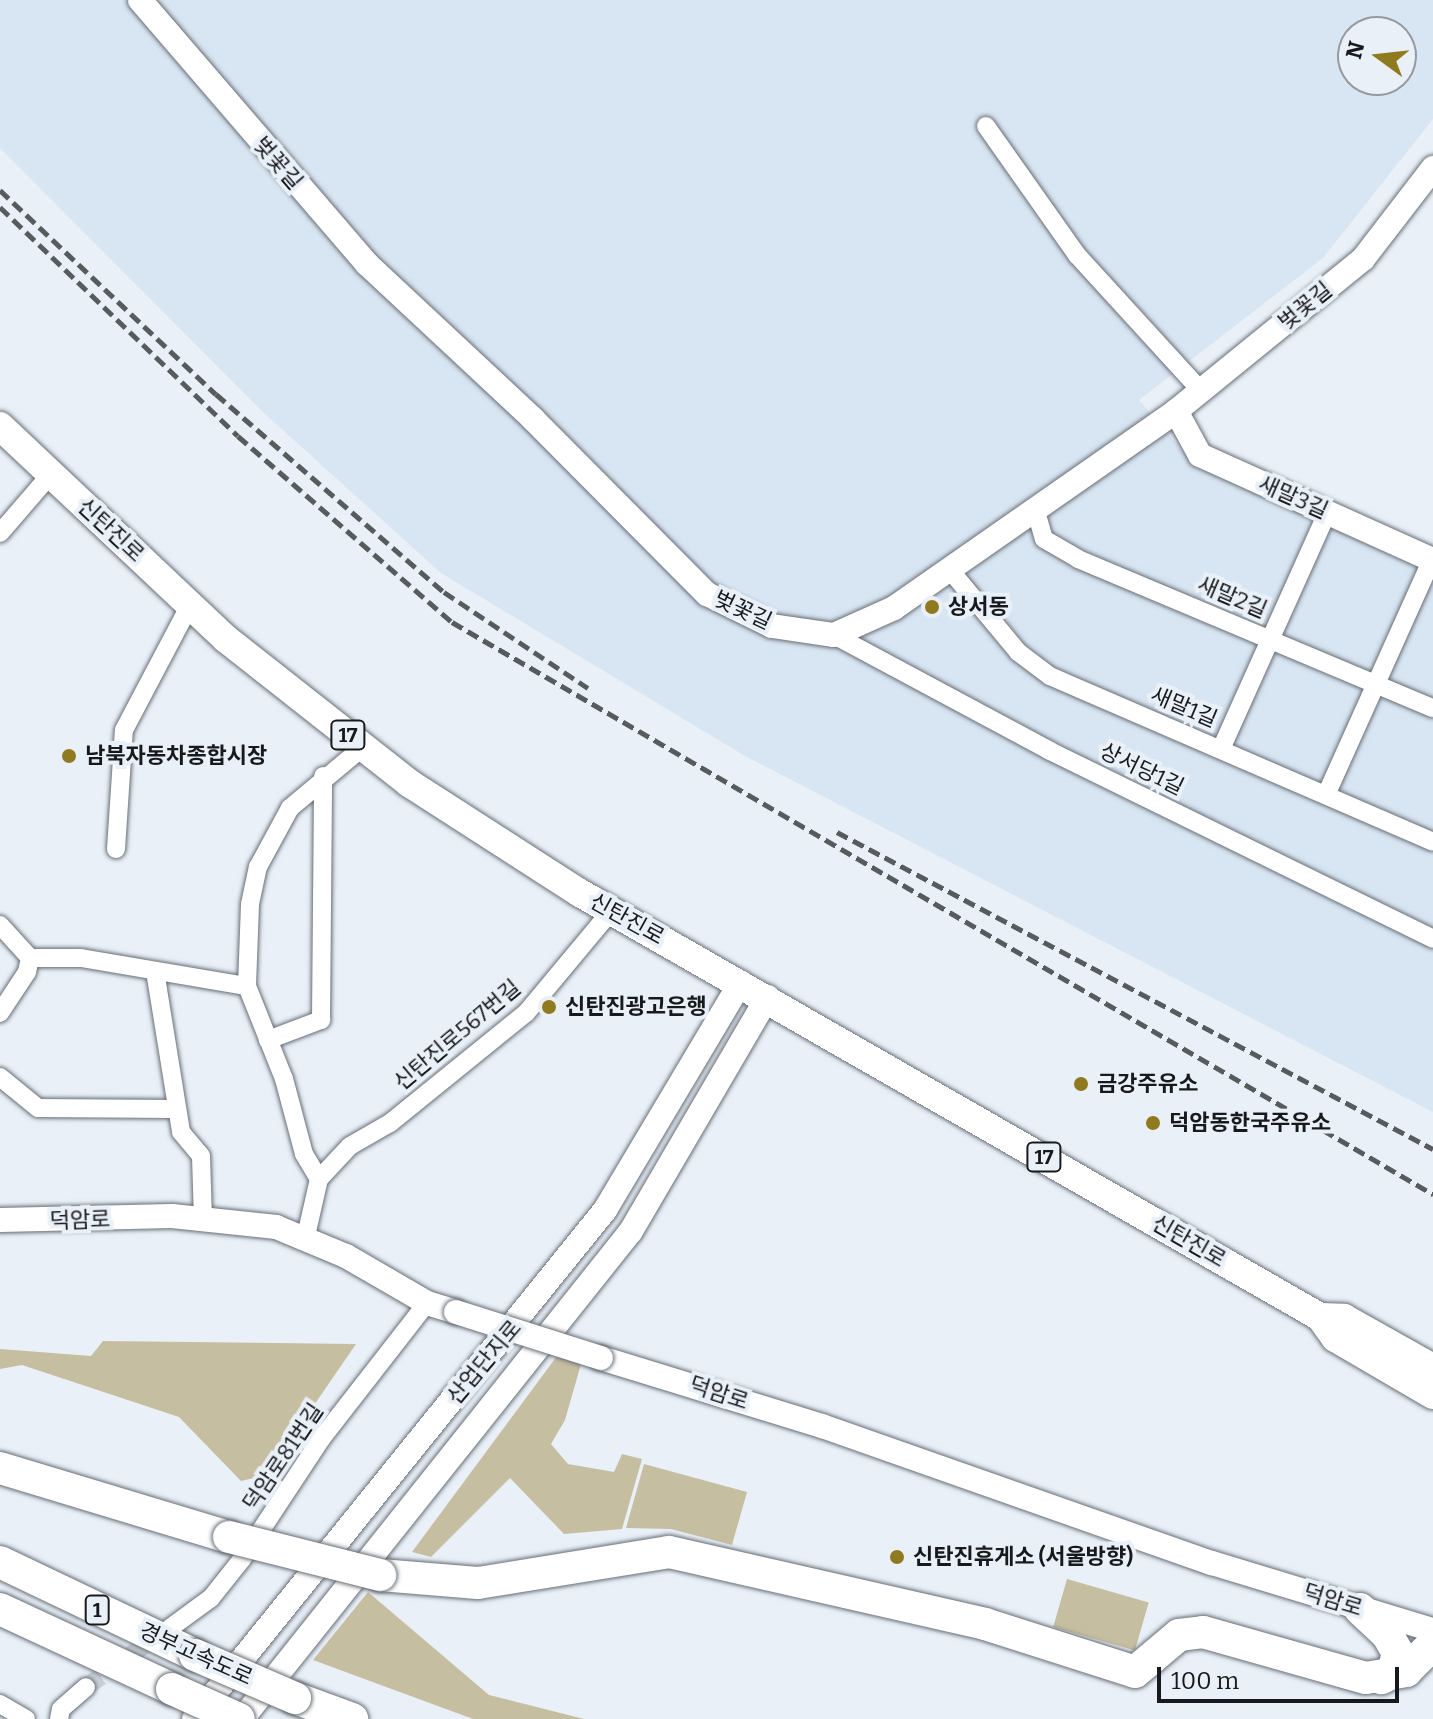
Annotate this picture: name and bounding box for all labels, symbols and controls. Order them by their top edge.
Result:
north arrow [1337,16,1417,96]
text: N [1340,38,1371,62]
street label: 벚꽃길 [248,131,308,195]
street label: 벚꽃길 [1273,277,1337,335]
street label: 새말3길 [1254,470,1332,524]
street label: 신탄진로 [72,493,150,567]
street label: 새말2길 [1193,571,1271,623]
street label: 벚꽃길 [710,585,776,635]
place label: 상서동 [948,594,1009,620]
marker: 상서동 [923,598,941,616]
street label: 새말1길 [1147,681,1221,733]
road number: 17 [330,719,366,751]
street label: 상서당1길 [1096,737,1188,801]
place label: 남북자동차종합시장 [85,743,267,769]
marker: 남북자동차종합시장 [60,747,78,765]
street label: 신탄진로 [585,888,669,950]
street label: 신탄진로567번길 [388,974,526,1096]
place label: 신탄진광고은행 [565,994,707,1020]
marker: 신탄진광고은행 [540,998,558,1016]
place label: 금강주유소 [1097,1071,1198,1097]
marker: 금강주유소 [1072,1075,1090,1093]
place label: 덕암동한국주유소 [1169,1110,1331,1136]
marker: 덕암동한국주유소 [1144,1114,1162,1132]
road number: 17 [1026,1141,1062,1173]
street label: 덕암로 [49,1206,111,1234]
street label: 신탄진로 [1147,1209,1231,1273]
street label: 산업단지로 [441,1315,527,1409]
street label: 덕암로 [686,1371,752,1415]
street label: 덕암로81번길 [238,1398,328,1516]
place label: 신탄진휴게소 (서울방향) [913,1544,1133,1570]
marker: 신탄진휴게소 (서울방향) [888,1548,906,1566]
street label: 덕암로 [1300,1579,1366,1621]
road number: 1 [83,1594,111,1626]
street label: 경부고속도로 [135,1617,257,1691]
scale bar [1161,1651,1403,1701]
text: 100 m [1171,1667,1239,1695]

